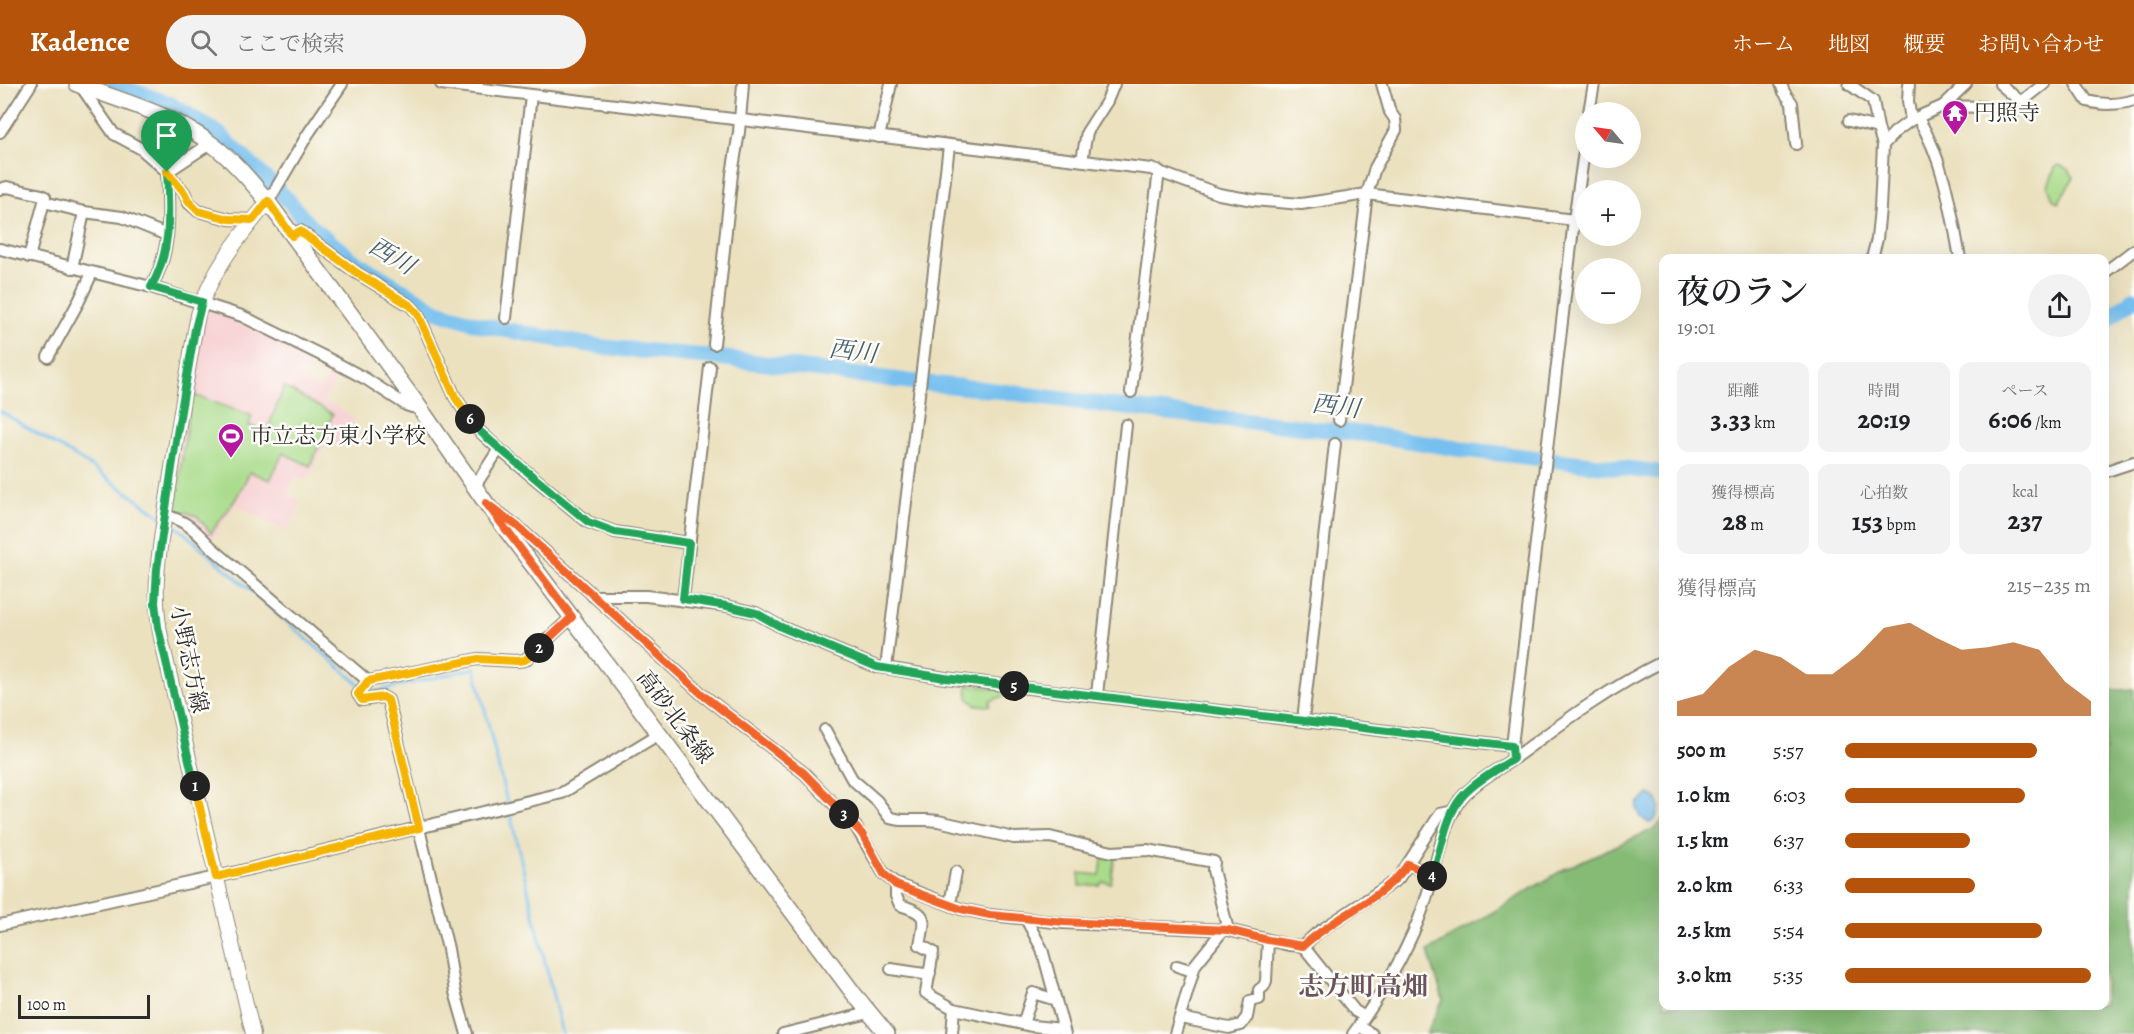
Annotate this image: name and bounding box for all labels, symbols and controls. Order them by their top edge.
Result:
search box [166,15,586,69]
text: Kadence [30,23,130,61]
icon: search [187,26,220,59]
text: ここで検索 [235,29,345,59]
text: ホーム [1732,30,1795,58]
text: 地図 [1828,30,1870,58]
text: 概要 [1903,30,1945,58]
text: お問い合わせ [1978,30,2104,58]
temple icon: 円照寺 [1940,98,1970,136]
place label: 円照寺 [1974,98,2040,128]
north arrow [1575,102,1641,168]
map controls [1575,102,1641,324]
pin [141,110,192,172]
icon: arrive [150,119,183,152]
button: + [1575,180,1641,246]
water label: 西川 [363,230,423,284]
button: − [1575,258,1641,324]
text: 夜のラン [1677,269,1809,314]
button: share [2028,274,2091,337]
text: 19:01 [1677,314,1715,341]
water label: 西川 [827,332,882,370]
text: 距離 [1727,380,1759,402]
text: 時間 [1868,380,1900,402]
text: ペース [2001,380,2049,402]
water label: 西川 [1310,387,1365,425]
text: 3.33 [1710,402,1751,437]
text: 20:19 [1857,402,1911,437]
text: 6:06 [1988,402,2032,437]
pin: 6 [455,404,485,434]
text: 6 [466,408,474,430]
text: km [1751,412,1776,434]
text: /km [2032,412,2062,434]
sports icon: 市立志方東小学校 [216,421,246,459]
place label: 市立志方東小学校 [250,421,426,451]
text: kcal [2012,481,2038,503]
text: 獲得標高 [1711,482,1775,504]
text: 心拍数 [1860,482,1908,504]
text: 237 [2008,503,2042,538]
text: 28 [1722,504,1747,539]
text: 153 [1852,504,1883,539]
text: m [1747,514,1764,536]
text: bpm [1883,514,1916,536]
text: 215–235 m [2007,572,2091,599]
text: 獲得標高 [1677,575,1757,602]
street label: 小野志方線 [163,602,215,716]
pin: 2 [524,633,554,663]
text: 2 [535,637,543,659]
street label: 高砂北条線 [630,664,720,770]
pin: 5 [999,671,1029,701]
text: 5 [1011,675,1017,697]
text: 500 m [1677,737,1726,764]
text: 5:57 [1773,737,1803,764]
pin: 1 [180,771,210,801]
text: 1 [192,775,198,797]
text: 1.0 km [1677,782,1730,809]
text: 6:03 [1773,782,1806,809]
pin: 3 [829,799,859,829]
text: 3 [841,803,847,825]
text: 1.5 km [1677,827,1729,854]
text: 6:37 [1773,827,1804,854]
pin: 4 [1417,861,1447,891]
text: 4 [1428,865,1436,887]
text: 2.0 km [1677,872,1733,899]
text: 6:33 [1773,872,1804,899]
text: 2.5 km [1677,917,1731,944]
text: 5:54 [1773,917,1804,944]
text: 3.0 km [1677,962,1732,989]
text: 5:35 [1773,962,1803,989]
district label: 志方町高畑 [1298,969,1428,1004]
scale bar [18,992,150,1020]
text: 100 m [27,994,66,1016]

